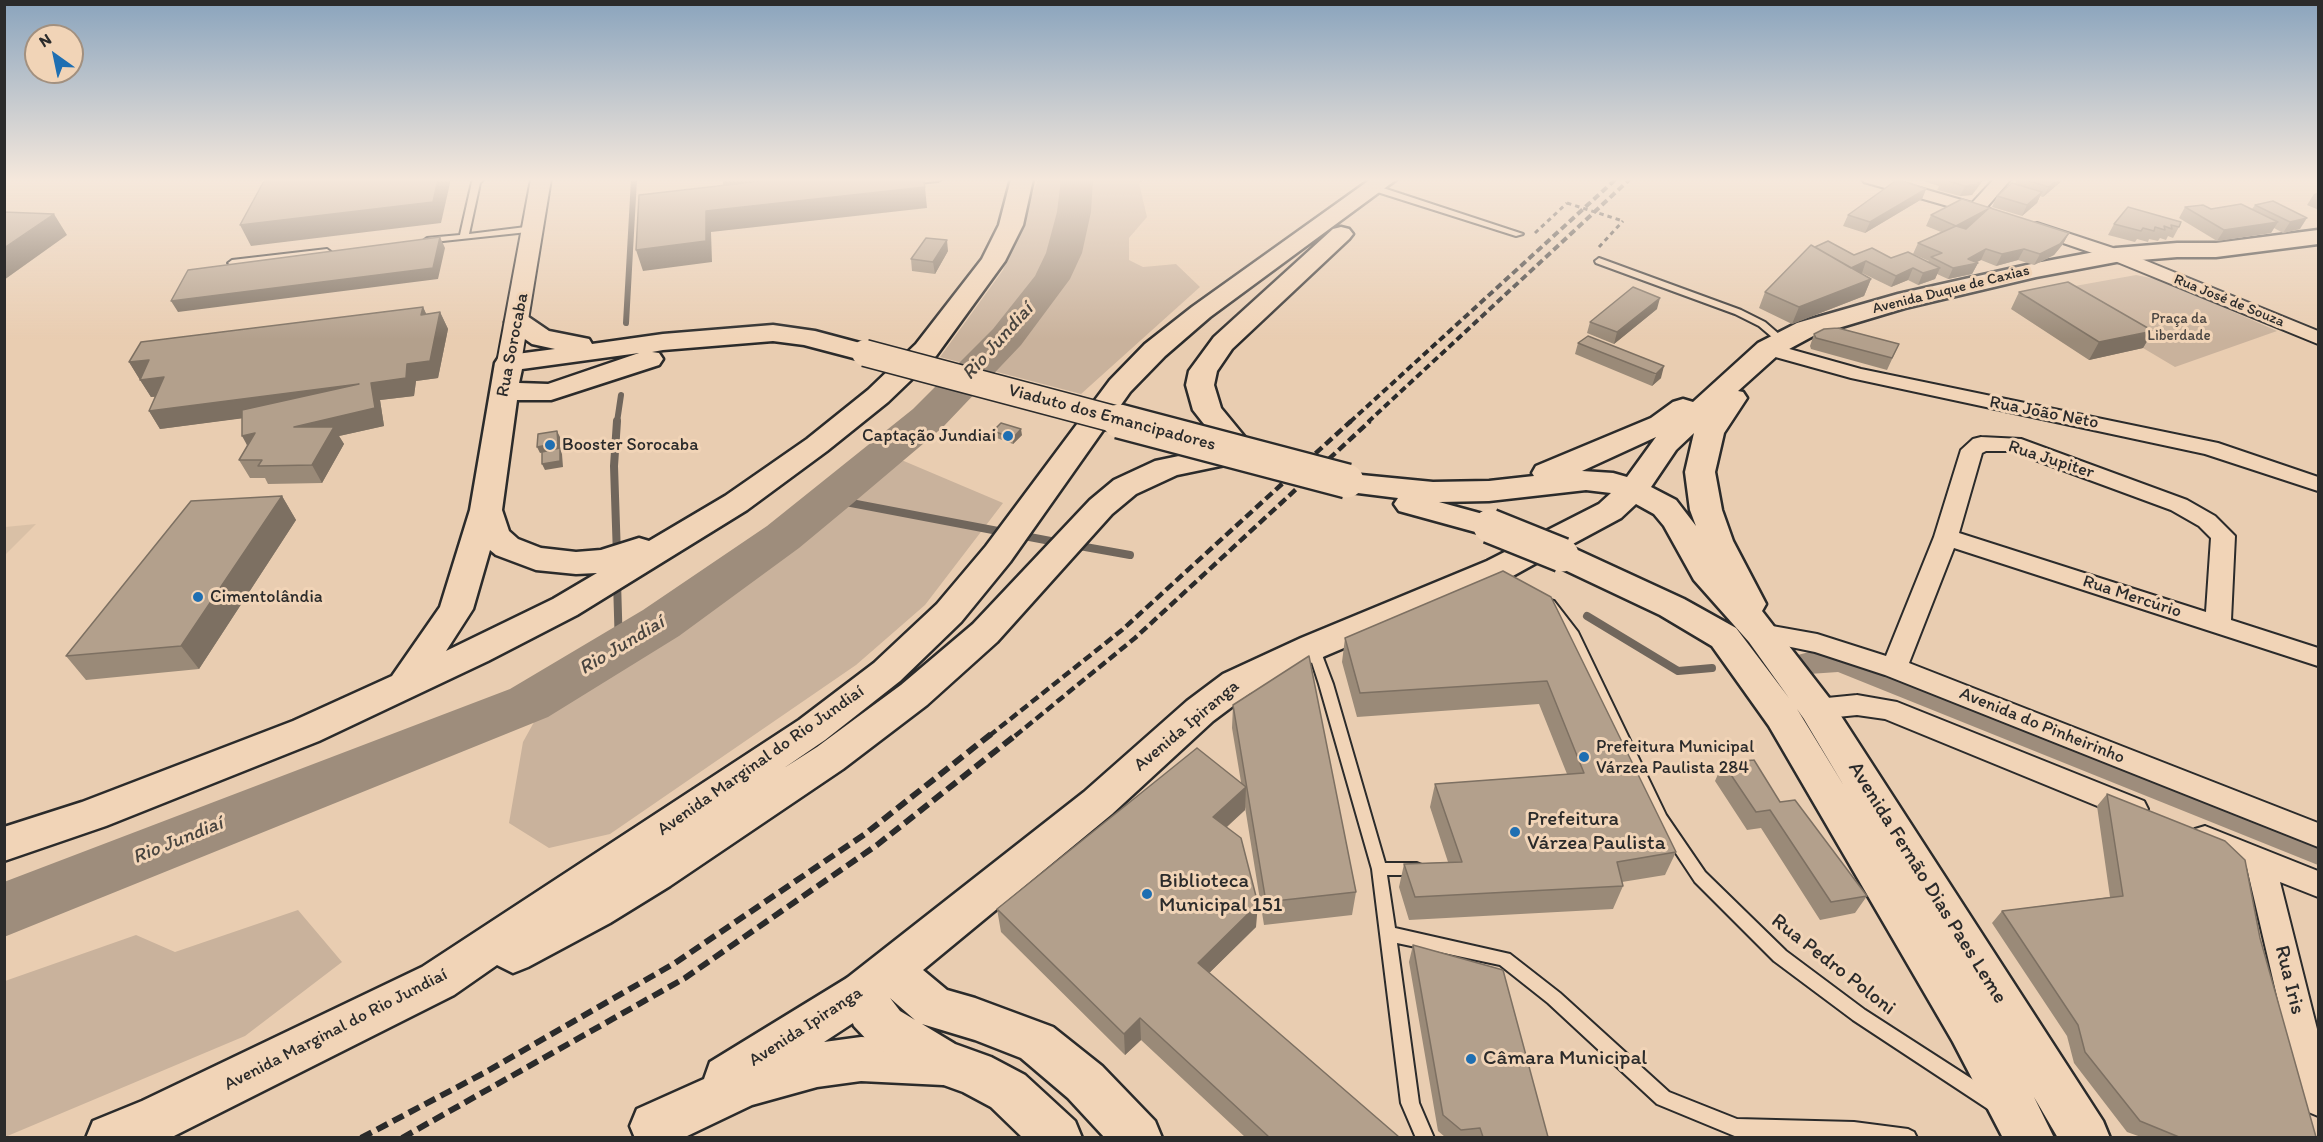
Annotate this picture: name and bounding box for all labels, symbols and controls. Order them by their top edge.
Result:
north arrow [24,24,84,84]
text: N [35,29,55,51]
street label: Avenida Duque de Caxias [1871,262,2031,318]
street label: Rua José de Souza [2171,271,2287,331]
street label: Rua Sorocaba [492,291,534,399]
water label: Rio Jundiaí [957,299,1039,385]
park label: Praça da Liberdade [2147,310,2211,345]
street label: Viaduto dos Emancipadores [1006,380,1218,456]
street label: Rua João Neto [1988,392,2100,434]
place label: Captação Jundiai [862,425,996,447]
marker: Captação Jundiai [1001,429,1015,443]
place label: Booster Sorocaba [562,434,699,456]
street label: Rua Jupiter [2005,436,2097,484]
marker: Booster Sorocaba [543,438,557,452]
street label: Rua Mercúrio [2080,571,2184,623]
place label: Cimentolândia [210,586,323,608]
marker: Cimentolândia [191,590,205,604]
water label: Rio Jundiaí [575,611,669,681]
street label: Avenida Ipiranga [1130,676,1244,776]
street label: Avenida Marginal do Rio Jundiaí [653,681,869,841]
street label: Avenida do Pinheirinho [1956,683,2128,769]
place label: Prefeitura Municipal Várzea Paulista 284 [1596,736,1754,778]
marker: Prefeitura Municipal Várzea Paulista 284 [1577,750,1591,764]
street label: Avenida Fernão Dias Paes Leme [1842,757,2012,1009]
place label: Prefeitura Várzea Paulista [1527,807,1666,857]
water label: Rio Jundiaí [129,812,227,870]
marker: Prefeitura Várzea Paulista [1508,825,1522,839]
place label: Biblioteca Municipal 151 [1159,869,1282,919]
marker: Biblioteca Municipal 151 [1140,887,1154,901]
street label: Rua Pedro Poloni [1766,909,1900,1021]
street label: Rua Iris [2268,943,2310,1017]
street label: Avenida Marginal do Rio Jundiaí [221,964,451,1096]
street label: Avenida Ipiranga [745,982,867,1072]
place label: Câmara Municipal [1483,1046,1647,1072]
marker: Câmara Municipal [1464,1052,1478,1066]

